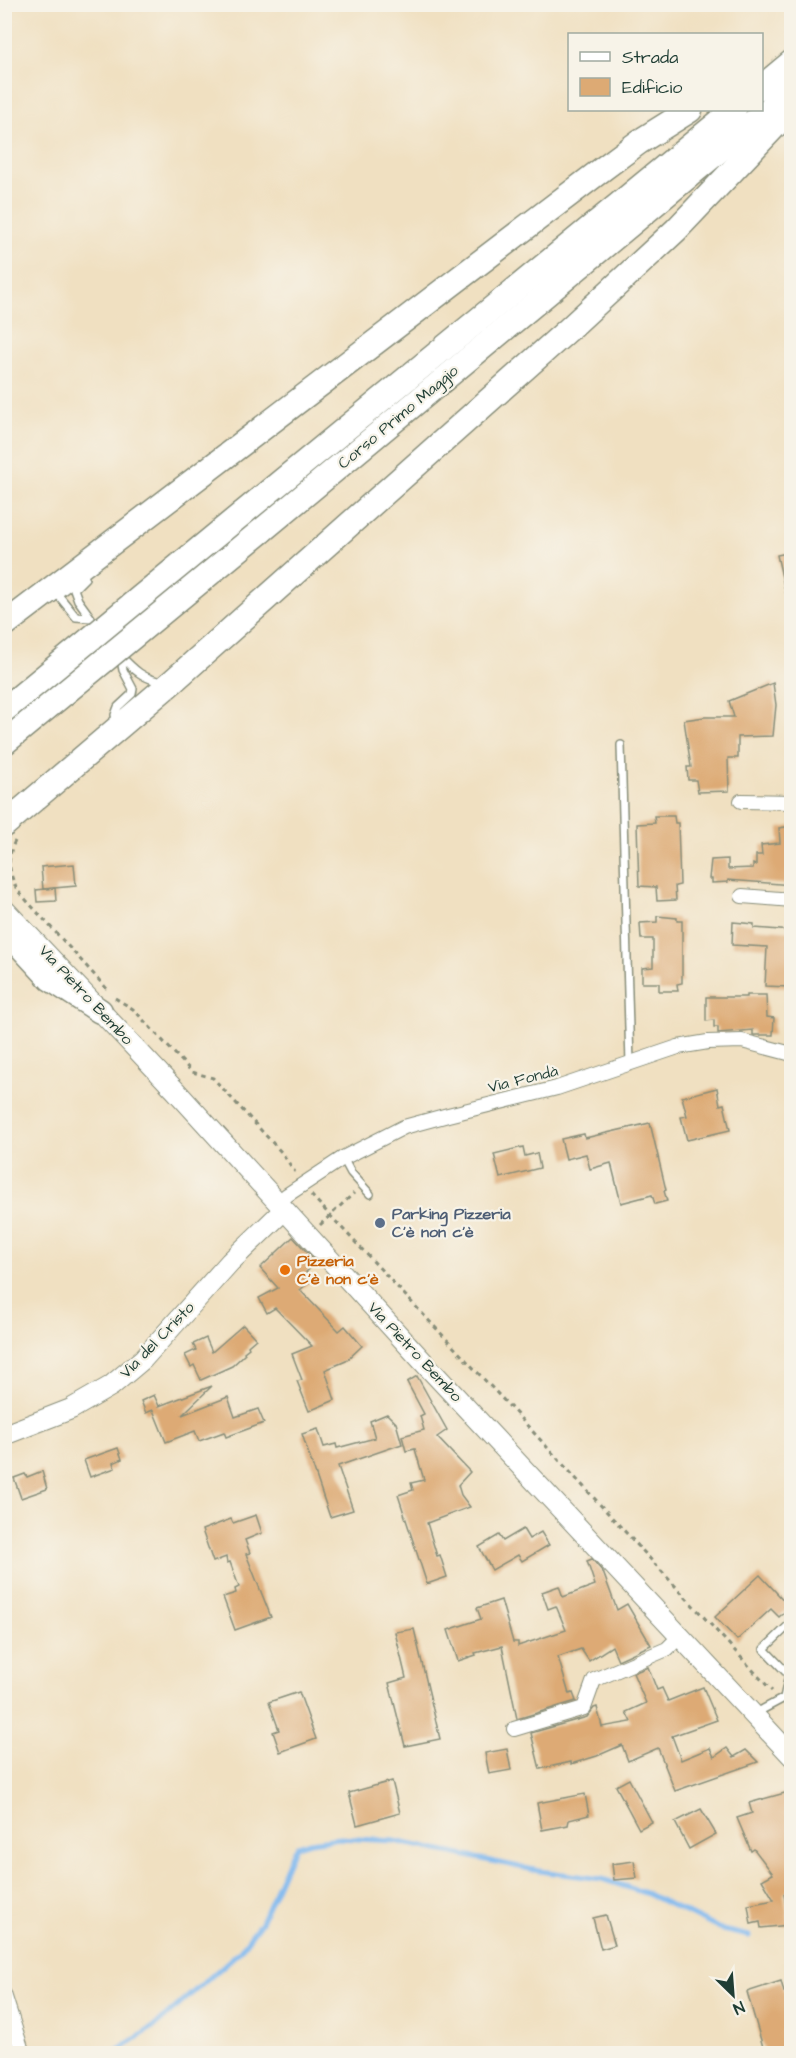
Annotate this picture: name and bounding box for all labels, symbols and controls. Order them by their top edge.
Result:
legend [568,33,763,111]
text: Strada [622,45,678,70]
text: Edificio [622,75,682,100]
street label: Corso Primo Maggio [333,360,464,475]
street label: Via Pietro Bembo [34,940,138,1050]
street label: Via Fondà [486,1060,560,1098]
place label: Parking Pizzeria C'è non c'è [392,1203,511,1243]
marker: Parking Pizzeria C'è non c'è [373,1216,387,1230]
place label: Pizzeria C'è non c'è [297,1250,379,1290]
marker: Pizzeria C'è non c'è [278,1263,292,1277]
street label: Via del Cristo [115,1297,199,1383]
street label: Via Pietro Bembo [363,1297,467,1407]
north arrow [703,1965,763,2025]
text: N [730,1996,748,2020]

